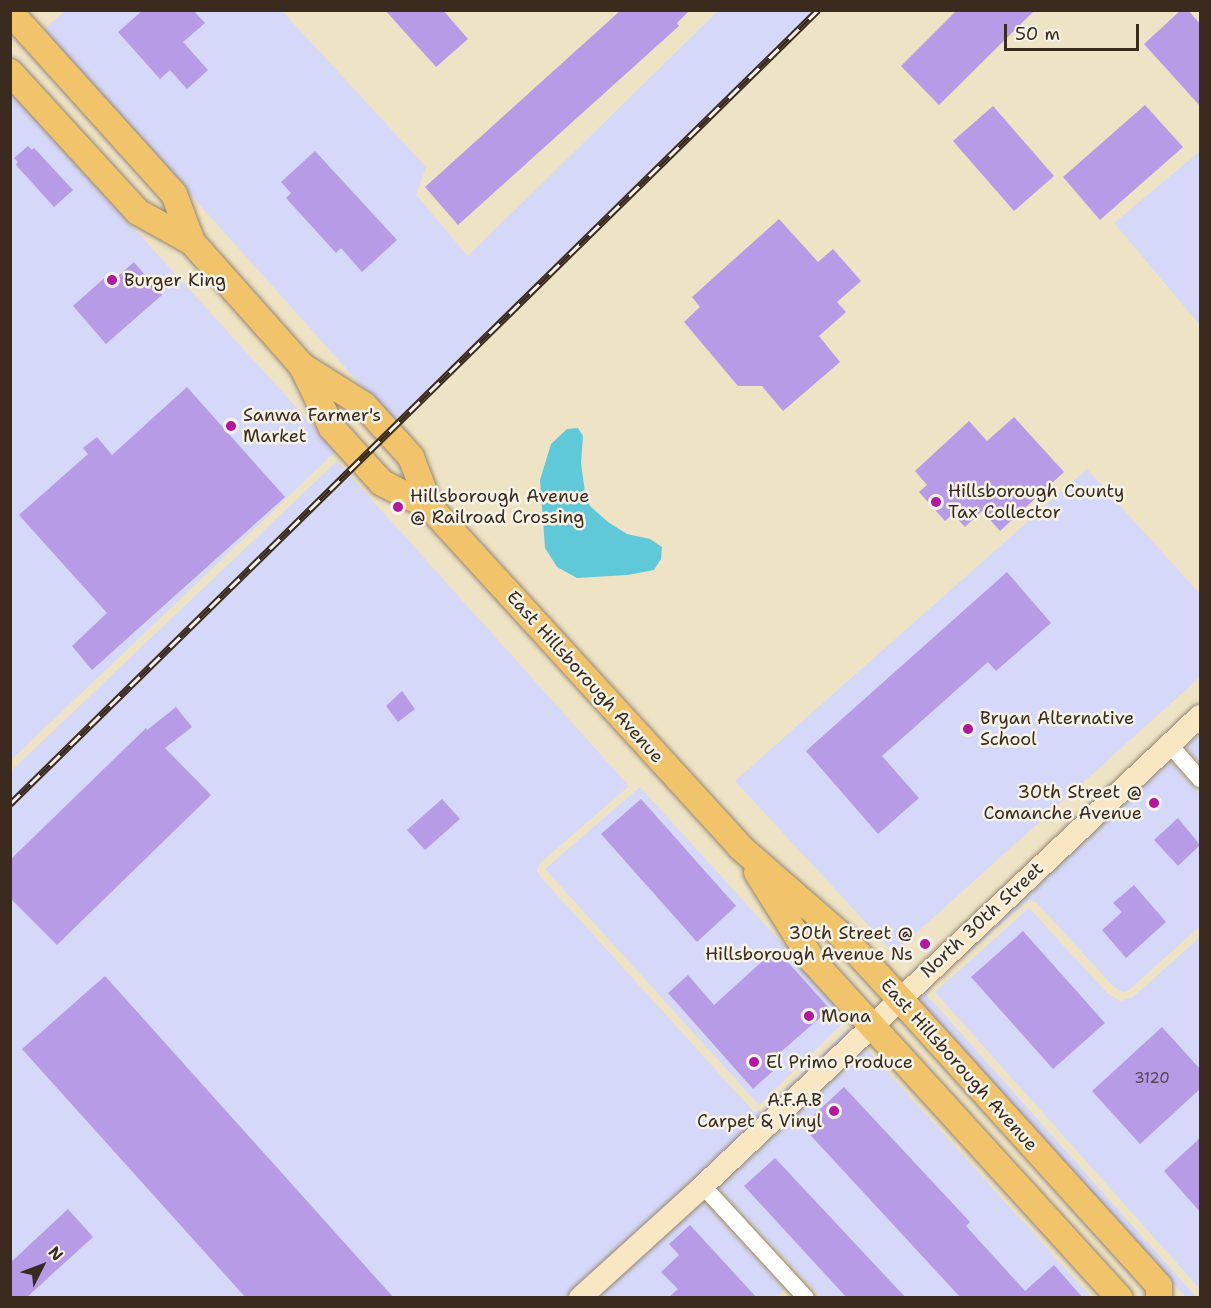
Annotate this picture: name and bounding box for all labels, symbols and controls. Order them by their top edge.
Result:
scale bar [1007,12,1142,50]
text: 50 m [1015,22,1060,46]
place label: Burger King [124,269,226,291]
marker: Burger King [105,273,119,287]
place label: Sanwa Farmer's Market [243,405,381,448]
marker: Sanwa Farmer's Market [224,419,238,433]
place label: Hillsborough County Tax Collector [948,481,1124,524]
place label: Hillsborough Avenue @ Railroad Crossing [410,486,589,528]
marker: Hillsborough County Tax Collector [929,495,943,509]
marker: Hillsborough Avenue @ Railroad Crossing [391,500,405,514]
street label: East Hillsborough Avenue [502,587,668,767]
place label: Bryan Alternative School [980,708,1134,750]
marker: Bryan Alternative School [961,722,975,736]
place label: 30th Street @ Comanche Avenue [983,782,1142,824]
marker: 30th Street @ Comanche Avenue [1147,796,1161,810]
street label: North 30th Street [916,858,1048,982]
place label: 30th Street @ Hillsborough Avenue Ns [705,923,913,966]
marker: 30th Street @ Hillsborough Avenue Ns [918,937,932,951]
street label: East Hillsborough Avenue [876,975,1042,1155]
place label: Mona [821,1005,871,1027]
marker: Mona [802,1009,816,1023]
place label: El Primo Produce [766,1051,913,1073]
marker: El Primo Produce [747,1055,761,1069]
house number: 3120 [1134,1070,1170,1088]
place label: A.F.A.B Carpet & Vinyl [697,1090,822,1132]
marker: A.F.A.B Carpet & Vinyl [827,1104,841,1118]
north arrow [12,1236,72,1296]
text: N [44,1242,68,1265]

